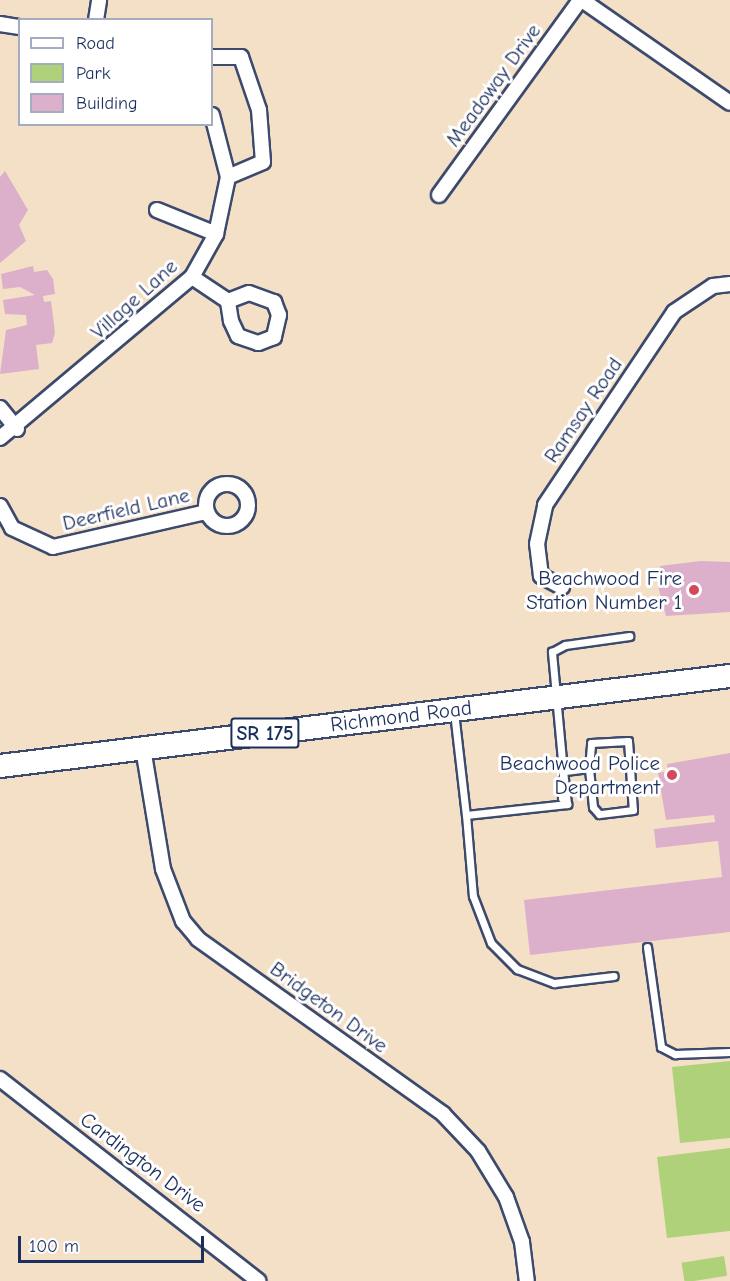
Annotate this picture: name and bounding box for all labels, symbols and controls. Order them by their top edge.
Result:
legend [18,18,213,126]
street label: Meadoway Drive [440,19,546,151]
text: Road [76,33,115,54]
text: Park [76,63,110,84]
text: Building [76,93,138,114]
street label: Village Lane [86,254,182,344]
street label: Ramsay Road [539,353,627,467]
street label: Deerfield Lane [60,482,192,536]
place label: Beachwood Fire Station Number 1 [526,565,682,615]
marker: Beachwood Fire Station Number 1 [687,583,701,597]
street label: Richmond Road [329,695,473,737]
road number: SR 175 [229,716,301,750]
place label: Beachwood Police Department [500,750,660,800]
marker: Beachwood Police Department [665,768,679,782]
street label: Bridgeton Drive [265,956,393,1058]
street label: Cardington Drive [75,1107,211,1217]
scale bar [21,1224,207,1262]
text: 100 m [29,1236,79,1257]

